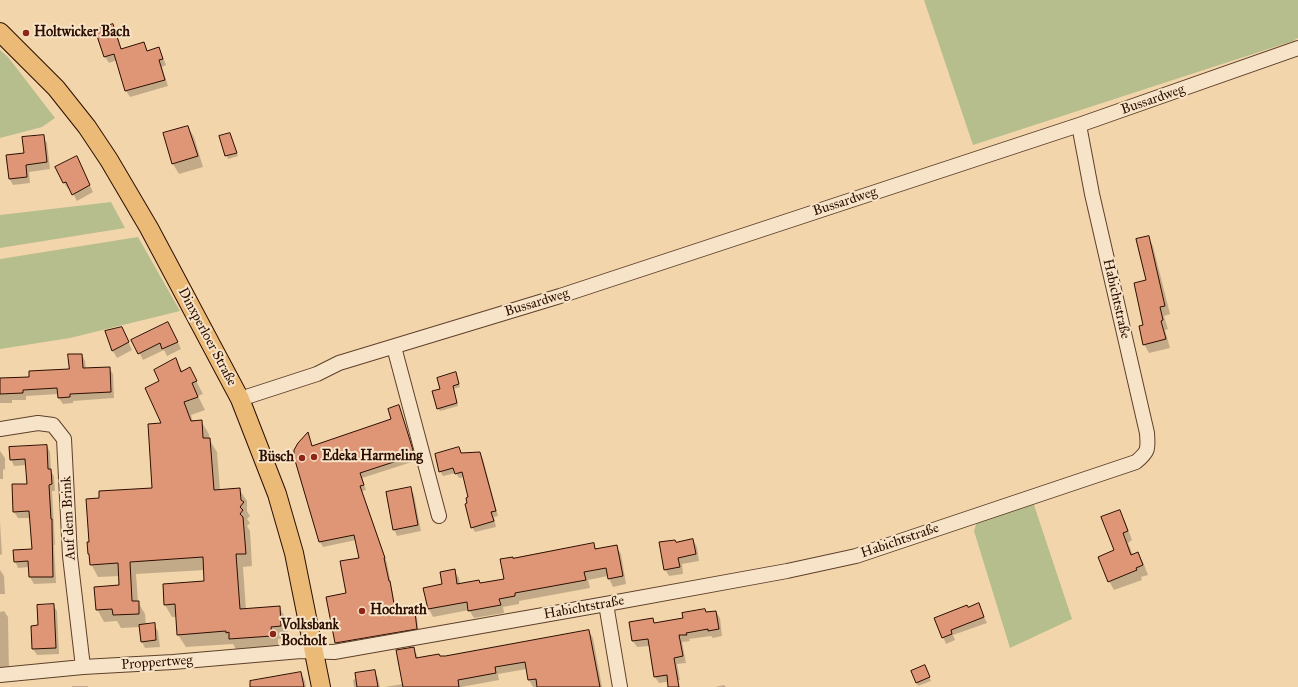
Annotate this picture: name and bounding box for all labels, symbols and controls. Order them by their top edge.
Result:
place label: Holtwicker Bach [34,25,130,41]
marker: Holtwicker Bach [21,28,31,38]
street label: Bussardweg [1119,81,1187,119]
street label: Bussardweg [811,184,879,220]
street label: Habichtstraße [1099,257,1133,341]
street label: Dinxperloer Straße [174,285,240,389]
street label: Bussardweg [503,285,571,321]
place label: Edeka Harmeling [322,449,423,465]
place label: Büsch [258,450,294,466]
marker: Edeka Harmeling [309,452,319,462]
marker: Büsch [297,453,307,463]
street label: Auf dem Brink [58,475,80,561]
street label: Habichtstraße [859,520,941,562]
street label: Habichtstraße [542,593,626,623]
place label: Hochrath [370,603,427,619]
marker: Hochrath [357,606,367,616]
place label: Volksbank Bocholt [281,618,339,650]
marker: Volksbank Bocholt [268,629,278,639]
street label: Proppertweg [121,652,193,674]

